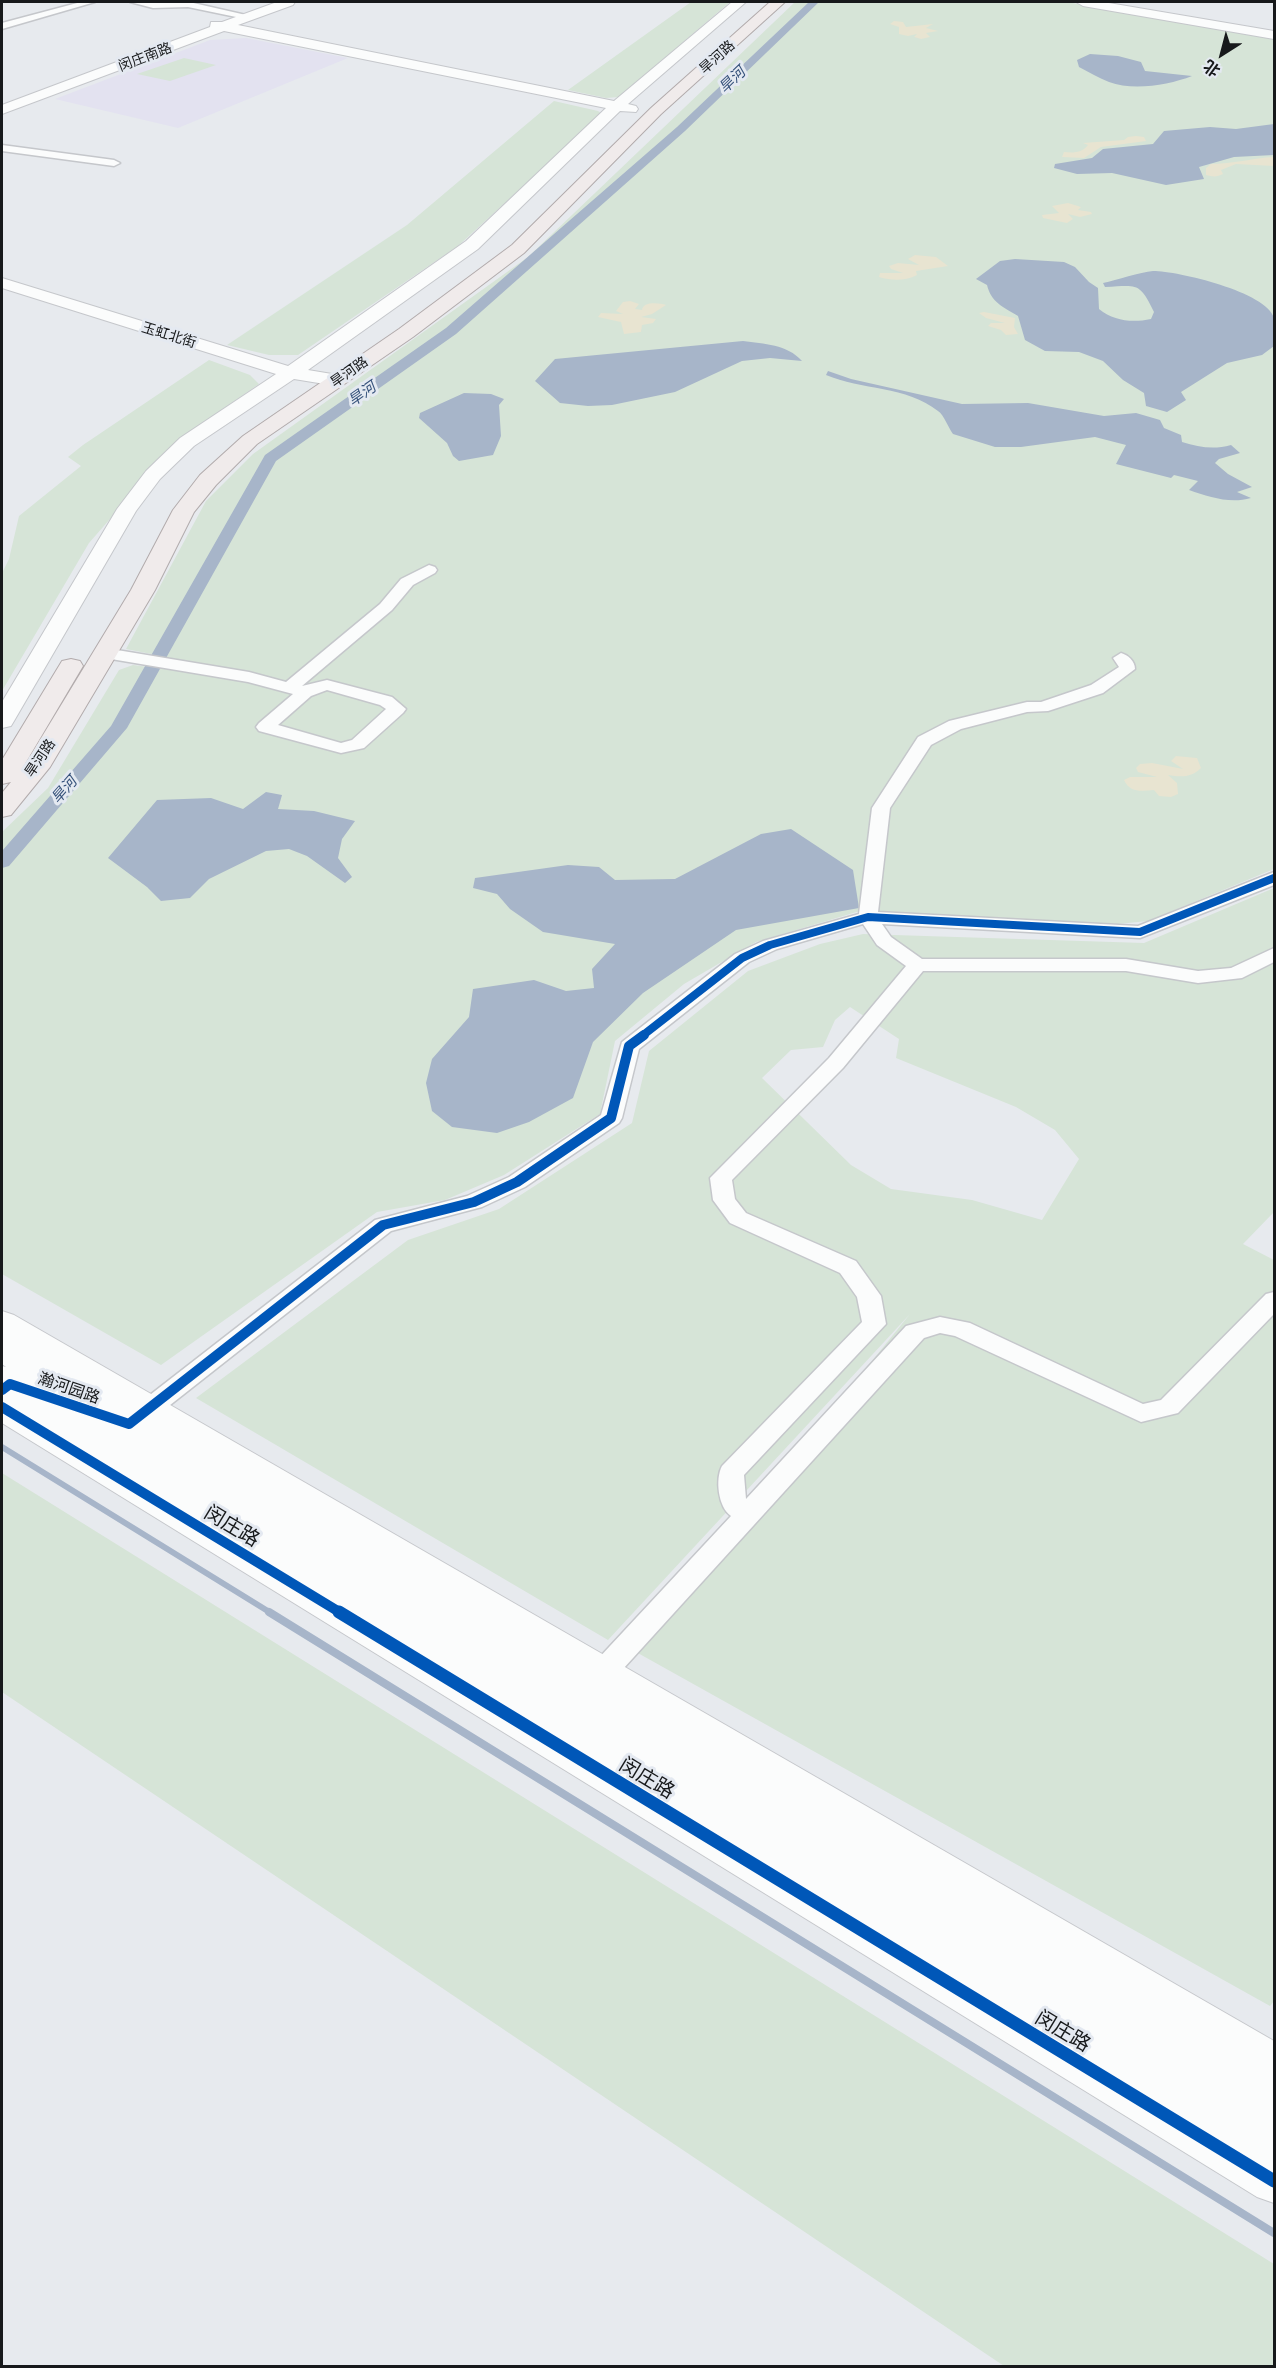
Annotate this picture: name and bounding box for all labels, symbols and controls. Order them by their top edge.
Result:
north arrow [1192,24,1252,84]
street label: 旱河路 [696,37,738,77]
street label: 闵庄南路 [116,39,174,75]
text: 北 [1199,57,1223,81]
water label: 旱河 [715,63,749,97]
street label: 玉虹北街 [140,319,198,351]
street label: 旱河路 [327,353,371,391]
water label: 旱河 [345,378,379,410]
street label: 旱河路 [21,736,59,780]
water label: 旱河 [47,773,81,807]
street label: 瀚河园路 [36,1369,102,1407]
street label: 闵庄路 [200,1500,264,1552]
street label: 闵庄路 [615,1752,679,1804]
street label: 闵庄路 [1031,2005,1095,2057]

